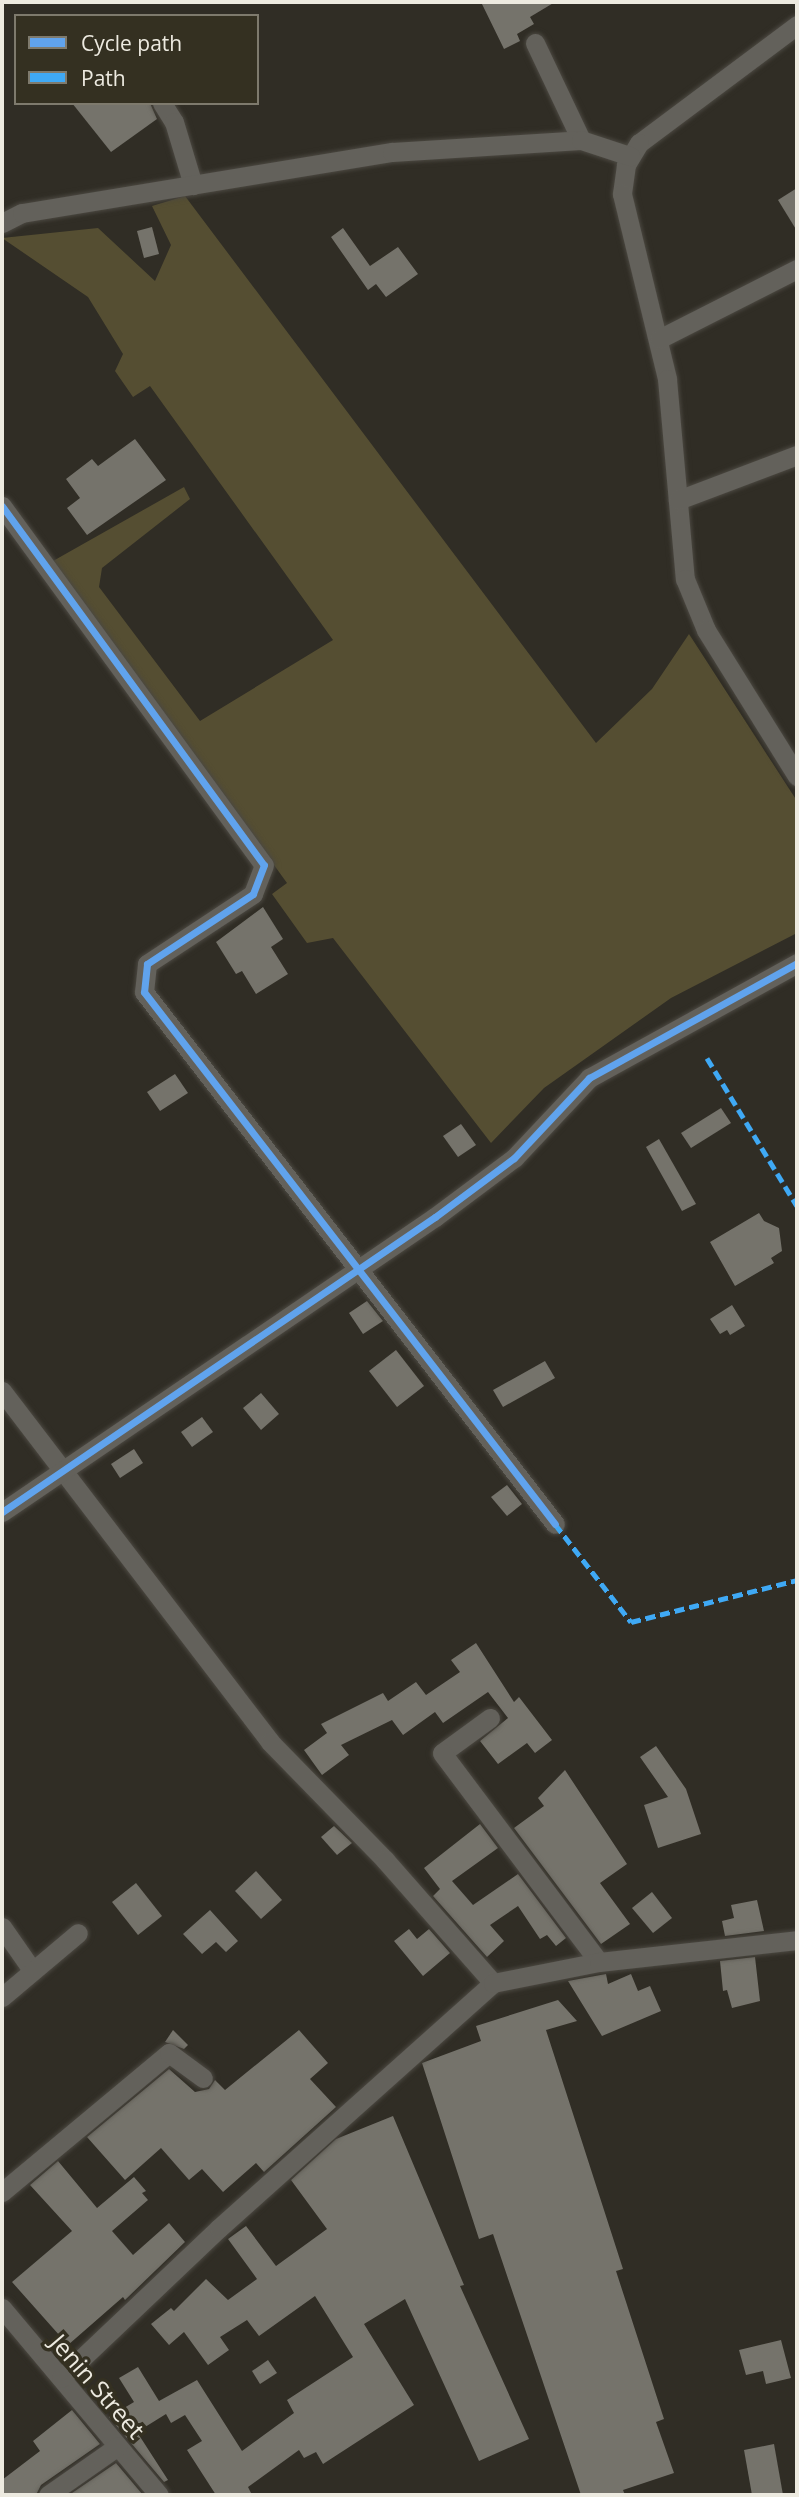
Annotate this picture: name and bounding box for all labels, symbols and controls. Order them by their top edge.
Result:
legend [14,14,259,105]
text: Cycle path [81,29,182,57]
text: Path [81,64,126,92]
street label: Jenin Street [45,2328,151,2444]

